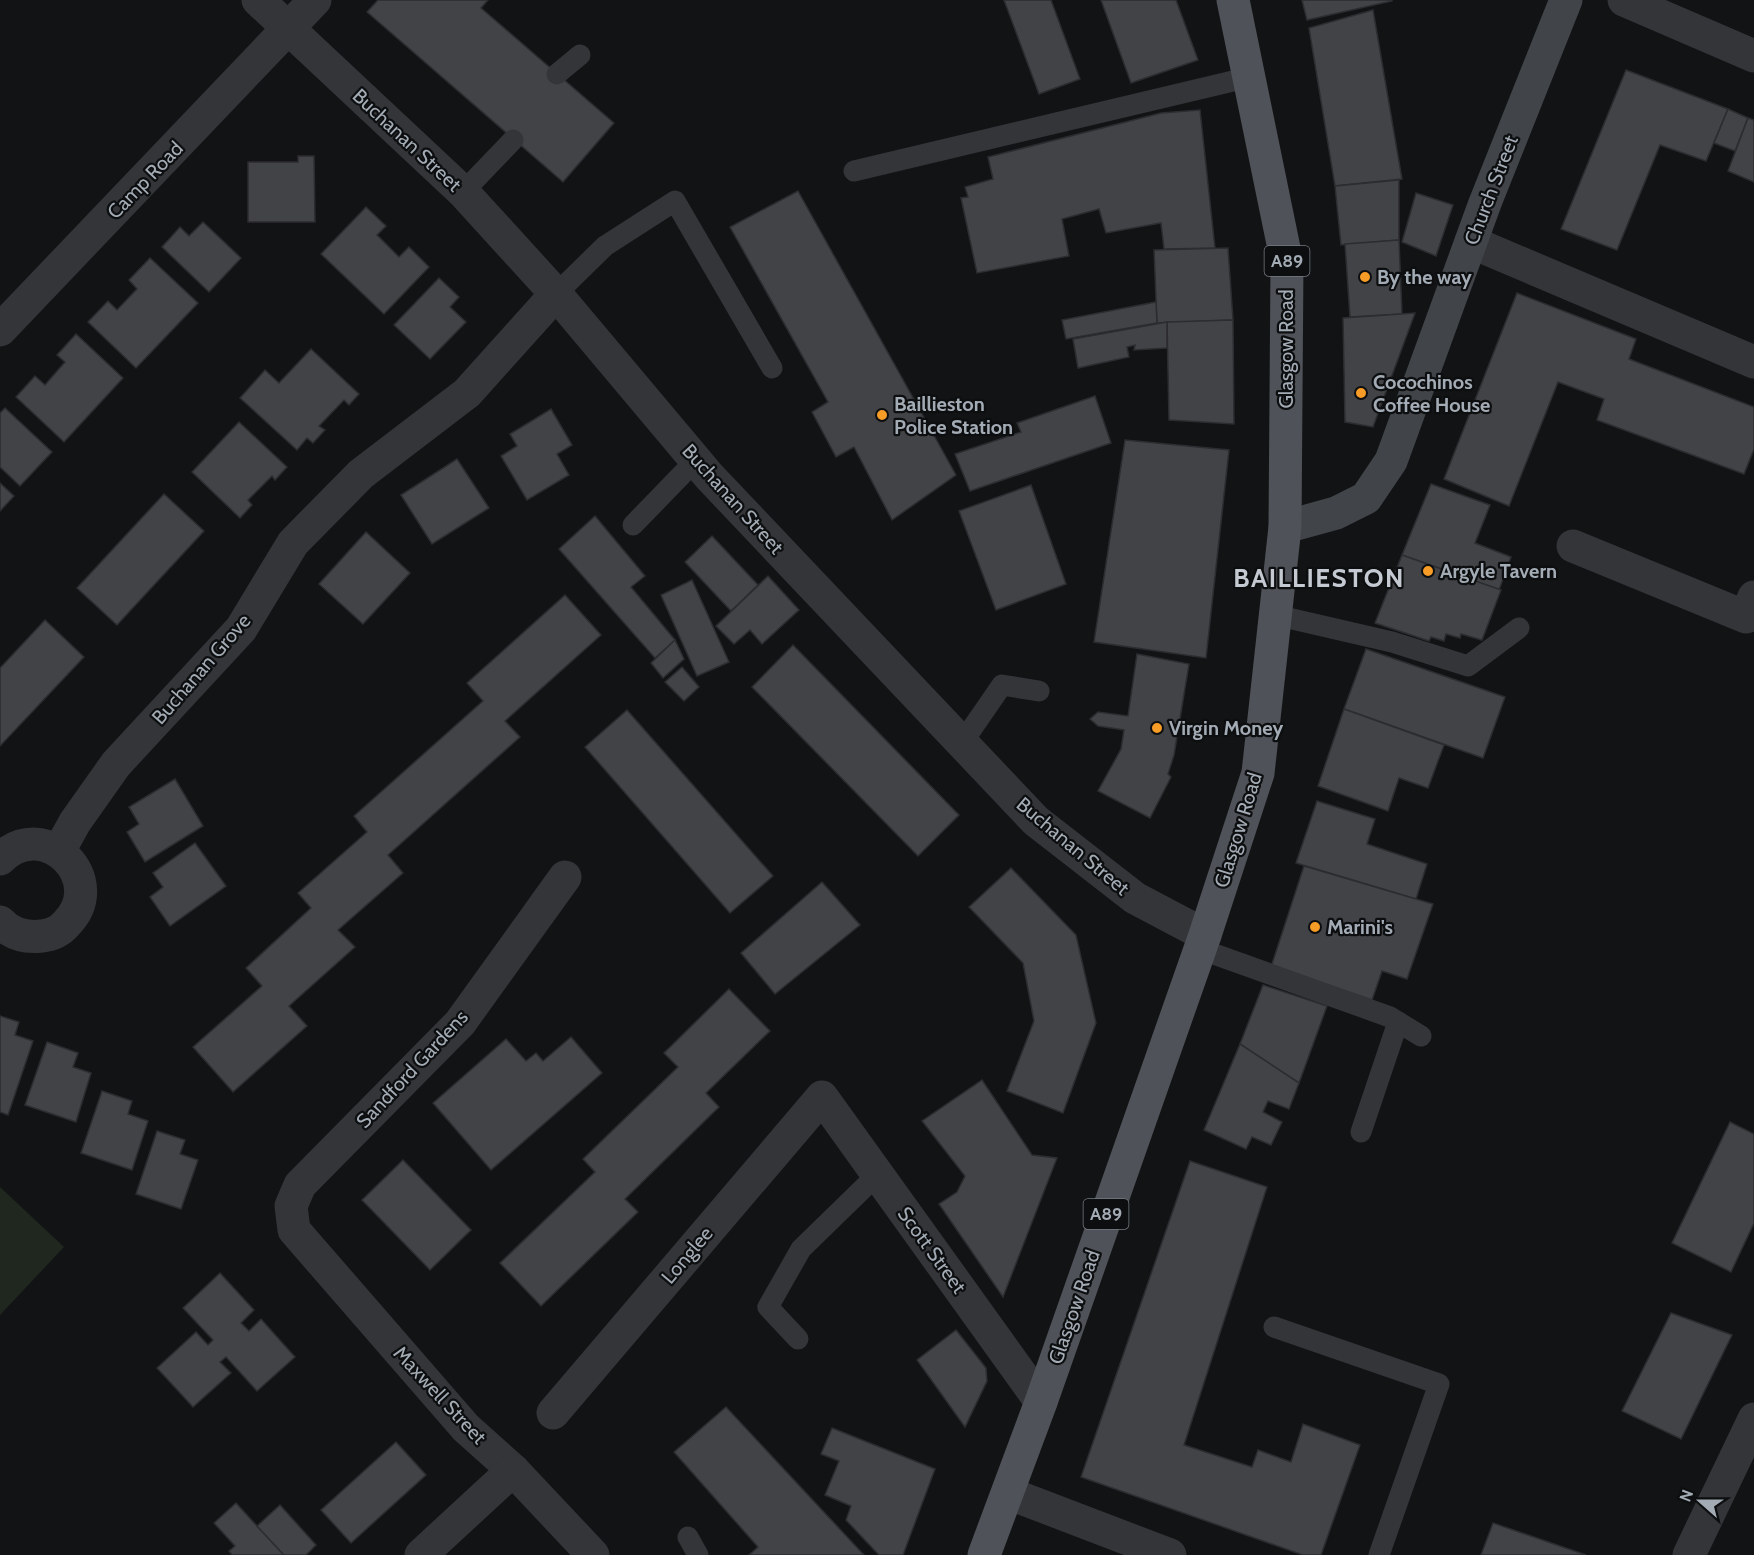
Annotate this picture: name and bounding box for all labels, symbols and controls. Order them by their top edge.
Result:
street label: Buchanan Street [348,84,466,197]
street label: Church Street [1459,132,1523,248]
street label: Camp Road [102,136,188,224]
road number: A89 [1264,246,1310,276]
place label: By the way [1377,265,1472,289]
marker: By the way [1358,270,1372,284]
street label: Glasgow Road [1274,289,1298,409]
place label: Cocochinos Coffee House [1373,370,1490,417]
marker: Cocochinos Coffee House [1354,386,1368,400]
place label: Baillieston Police Station [894,392,1013,439]
marker: Baillieston Police Station [875,408,889,422]
street label: Buchanan Street [677,439,789,559]
place label: Argyle Tavern [1440,559,1557,583]
district label: BAILLIESTON [1233,562,1405,594]
marker: Argyle Tavern [1421,564,1435,578]
street label: Buchanan Grove [147,609,255,729]
place label: Virgin Money [1169,716,1283,740]
marker: Virgin Money [1150,721,1164,735]
street label: Glasgow Road [1209,770,1267,890]
street label: Buchanan Street [1012,792,1134,900]
place label: Marini's [1327,915,1393,939]
marker: Marini's [1308,920,1322,934]
street label: Sandford Gardens [351,1005,473,1133]
road number: A89 [1084,1199,1128,1229]
street label: Scott Street [893,1202,971,1298]
street label: Longlee [656,1222,718,1288]
street label: Glasgow Road [1043,1247,1105,1367]
street label: Maxwell Street [389,1341,492,1449]
north arrow [1670,1471,1730,1531]
text: N [1676,1487,1697,1504]

